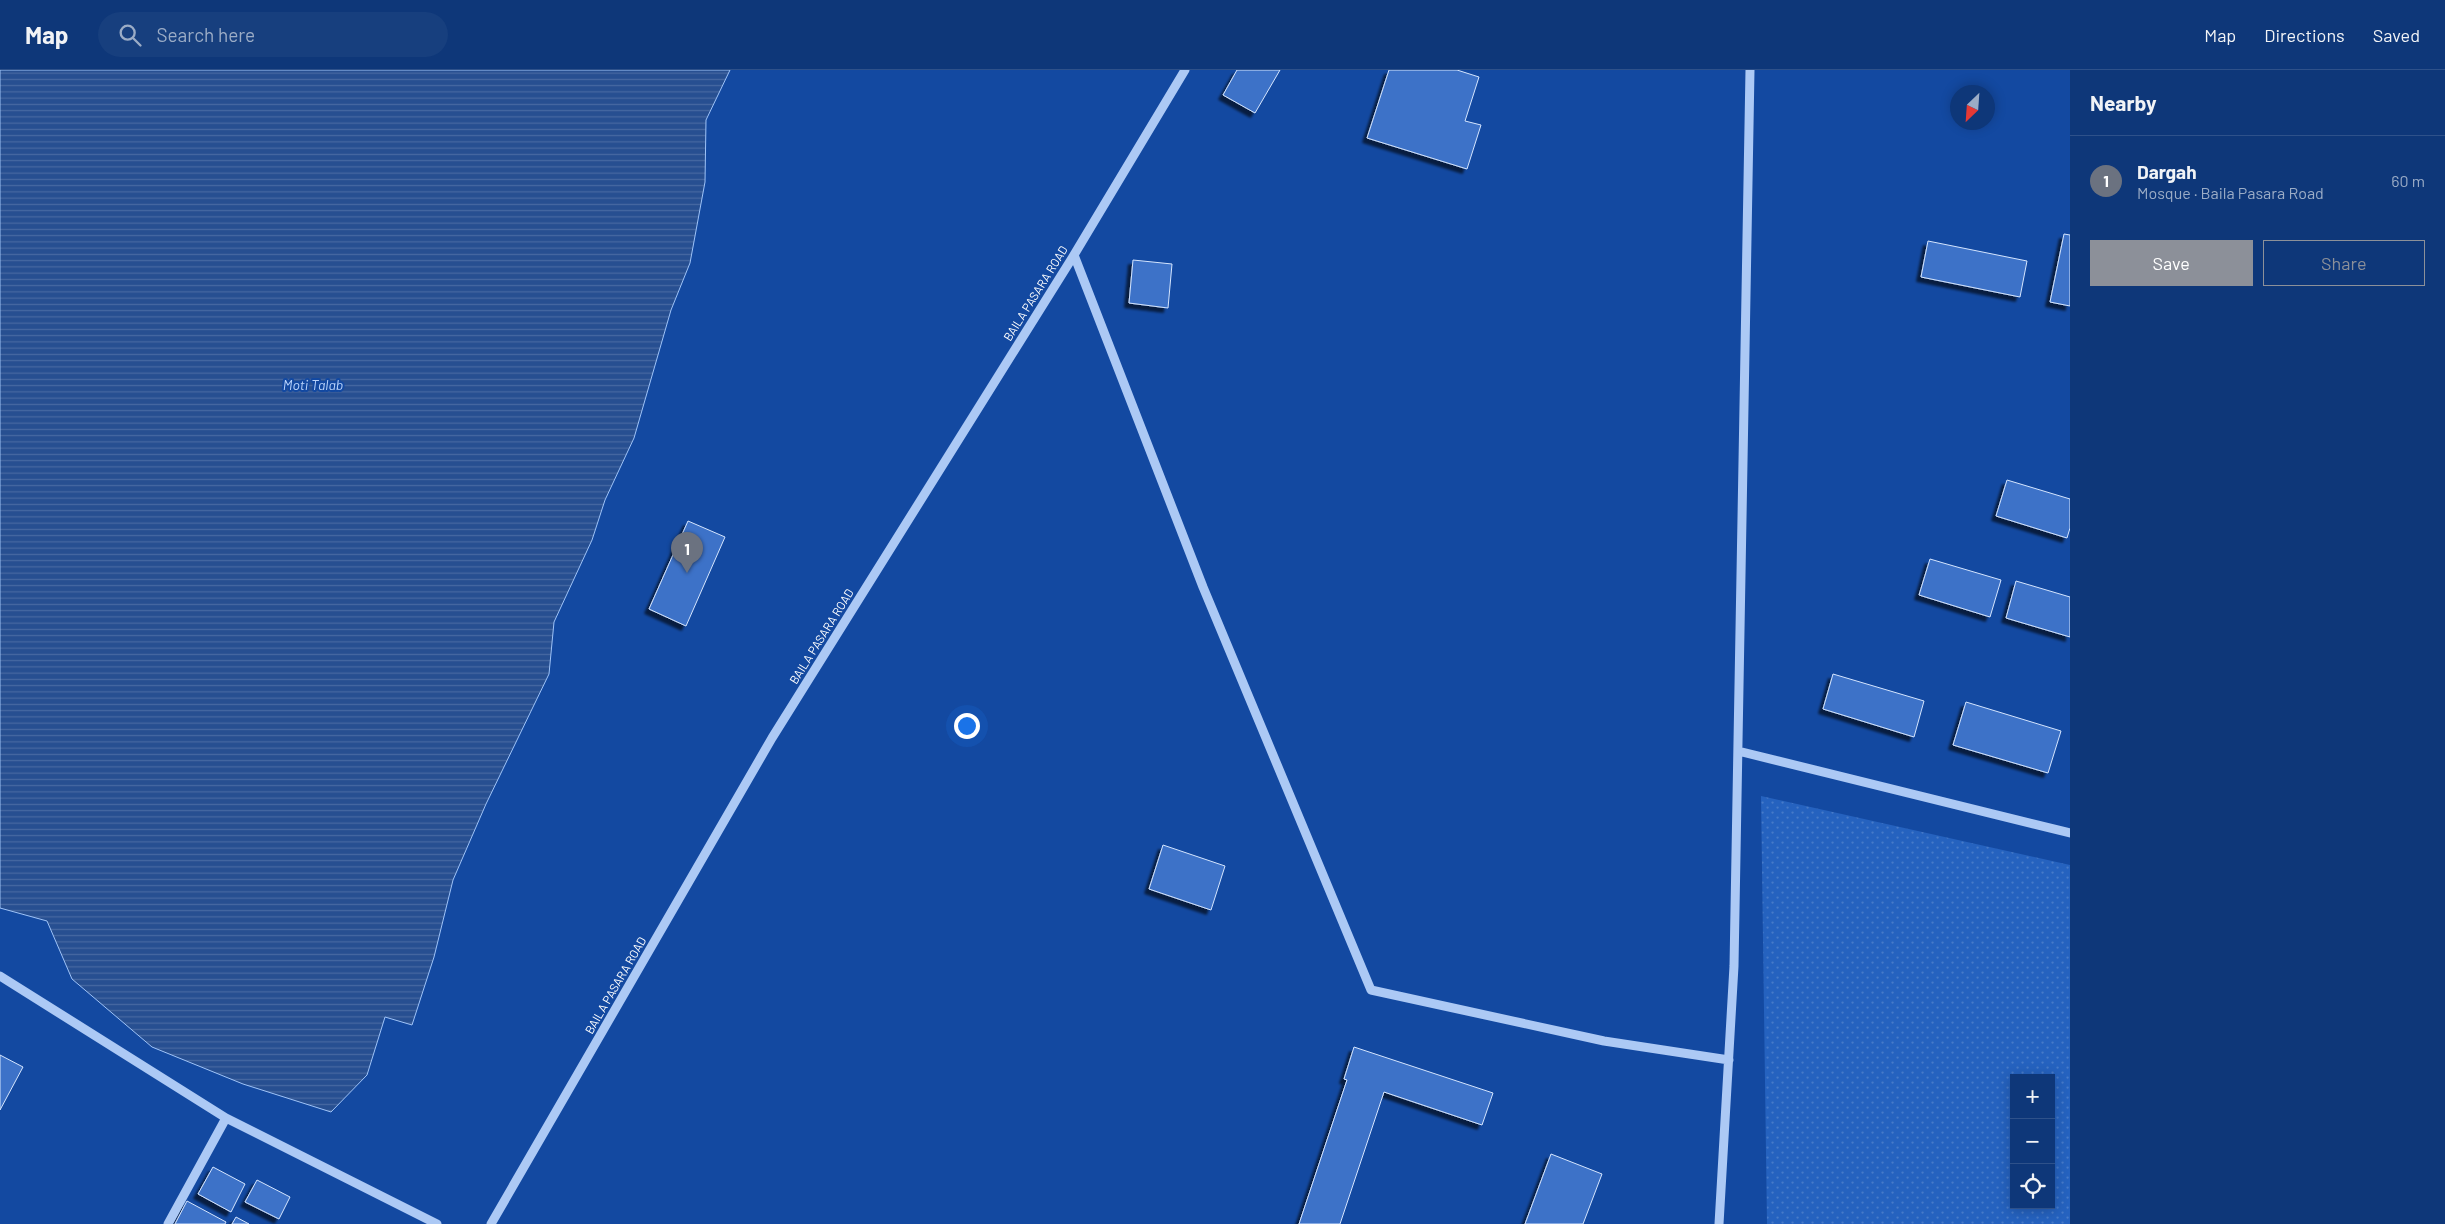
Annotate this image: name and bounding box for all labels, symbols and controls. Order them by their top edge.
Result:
search box [98,12,448,57]
text: Map [25,20,68,49]
icon: search [116,21,144,49]
text: Search here [156,23,255,46]
text: Map [2204,24,2236,46]
text: Directions [2264,24,2345,46]
text: Saved [2373,24,2420,46]
north arrow [1950,85,1995,130]
text: Nearby [2090,90,2156,115]
text: Dargah [2137,160,2197,183]
text: 1 [2103,171,2109,190]
text: 60 m [2391,171,2425,190]
text: Mosque · Baila Pasara Road [2137,183,2324,202]
button: Save [2090,240,2253,286]
button: Share [2263,240,2425,286]
street label: BAILA PASARA ROAD [1000,243,1070,343]
water label: Moti Talab [283,376,343,393]
pin: 1 [671,532,703,573]
street label: BAILA PASARA ROAD [786,586,856,686]
your location [954,713,980,739]
street label: BAILA PASARA ROAD [582,934,648,1036]
map controls [2010,1074,2055,1209]
button: + [2010,1074,2055,1119]
button: − [2010,1119,2055,1164]
button: locate [2010,1164,2055,1209]

